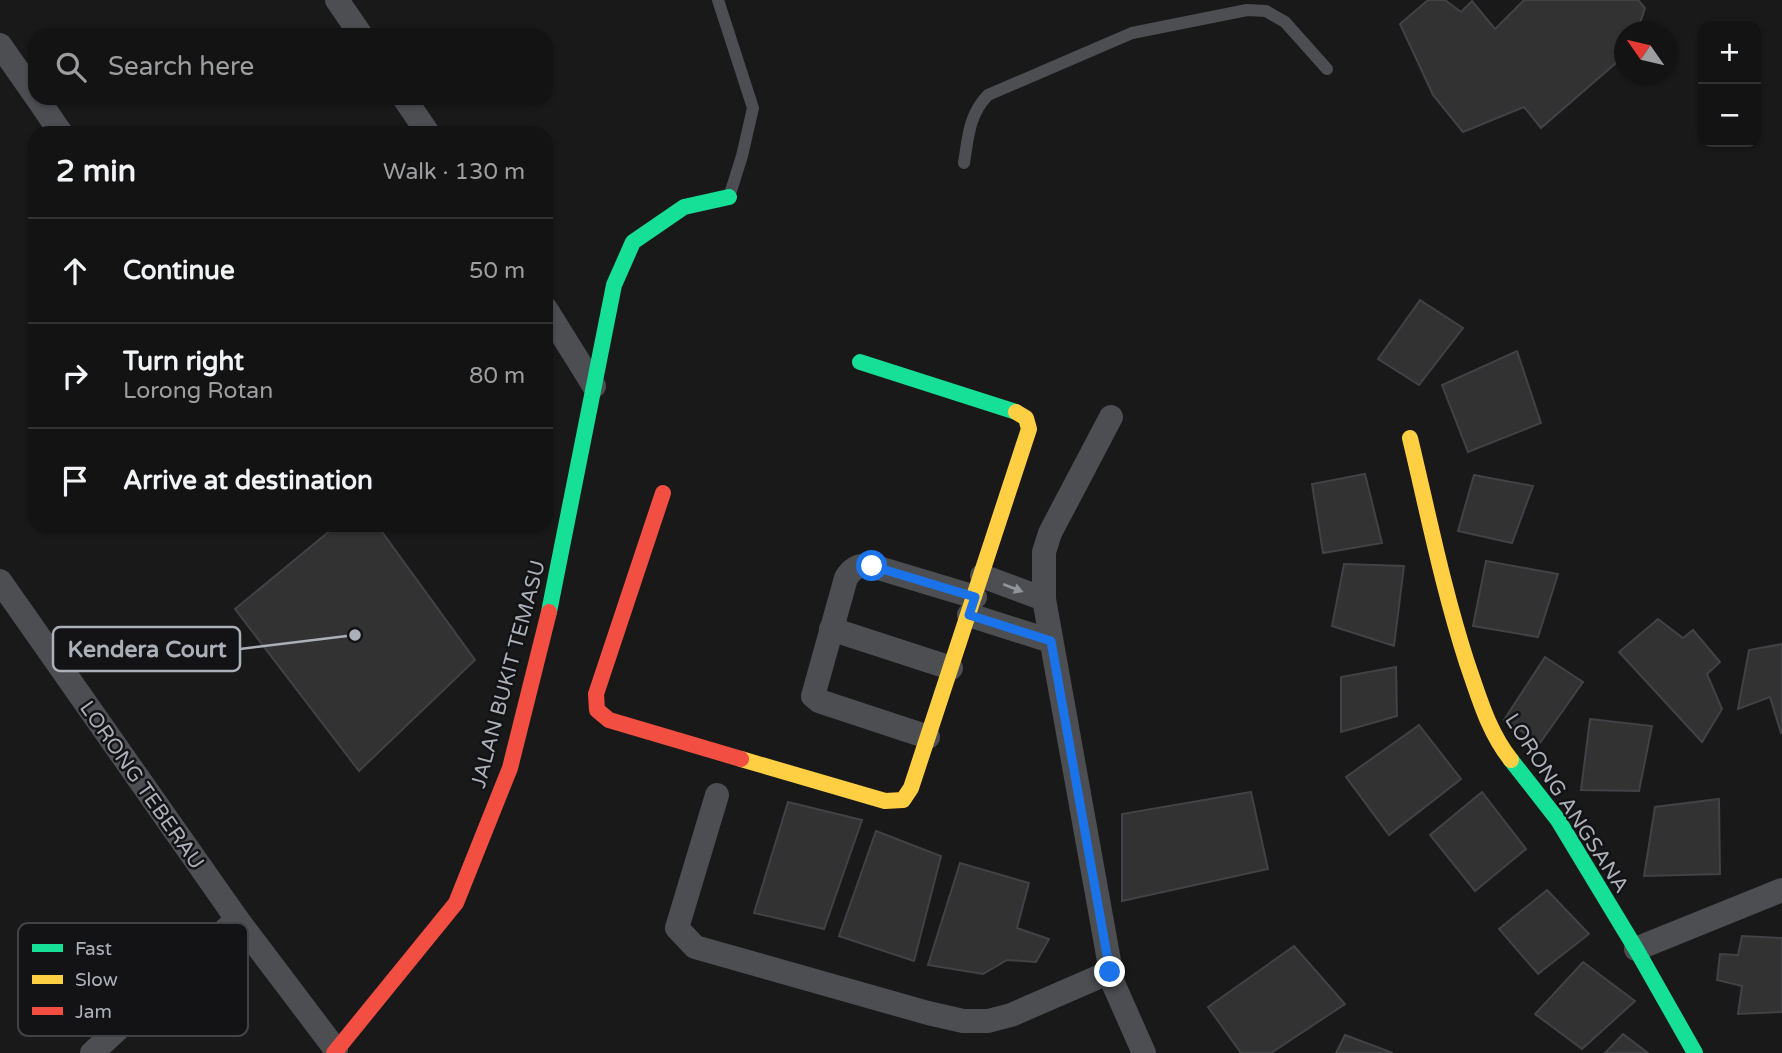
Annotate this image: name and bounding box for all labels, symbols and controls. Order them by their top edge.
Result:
north arrow [1614,21,1677,84]
map controls [1698,21,1761,147]
button: + [1698,21,1761,84]
search box [28,28,553,105]
icon: search [52,48,90,86]
text: Search here [108,51,254,82]
button: − [1698,84,1761,147]
text: 2 min [56,153,136,190]
text: Walk · 130 m [383,158,525,186]
icon: ahead [56,252,94,290]
text: Continue [123,255,235,286]
text: 50 m [469,257,525,285]
text: Turn right [123,346,244,377]
icon: right [56,357,94,395]
text: 80 m [469,362,525,390]
text: Lorong Rotan [123,377,273,405]
icon: arrive [56,462,94,500]
text: Arrive at destination [123,465,373,496]
route start [856,550,887,581]
street label: JALAN BUKIT TEMASU [466,557,551,791]
one-way arrow [1002,582,1023,593]
callout: Kendera Court [53,627,240,671]
text: Kendera Court [68,636,227,664]
street label: LORONG TEBERAU [74,696,209,874]
street label: LORONG ANGSANA [1499,709,1634,898]
legend [18,923,248,1036]
text: Fast [75,938,112,960]
route end [1094,956,1125,987]
text: Slow [75,969,118,991]
text: Jam [75,1001,112,1023]

